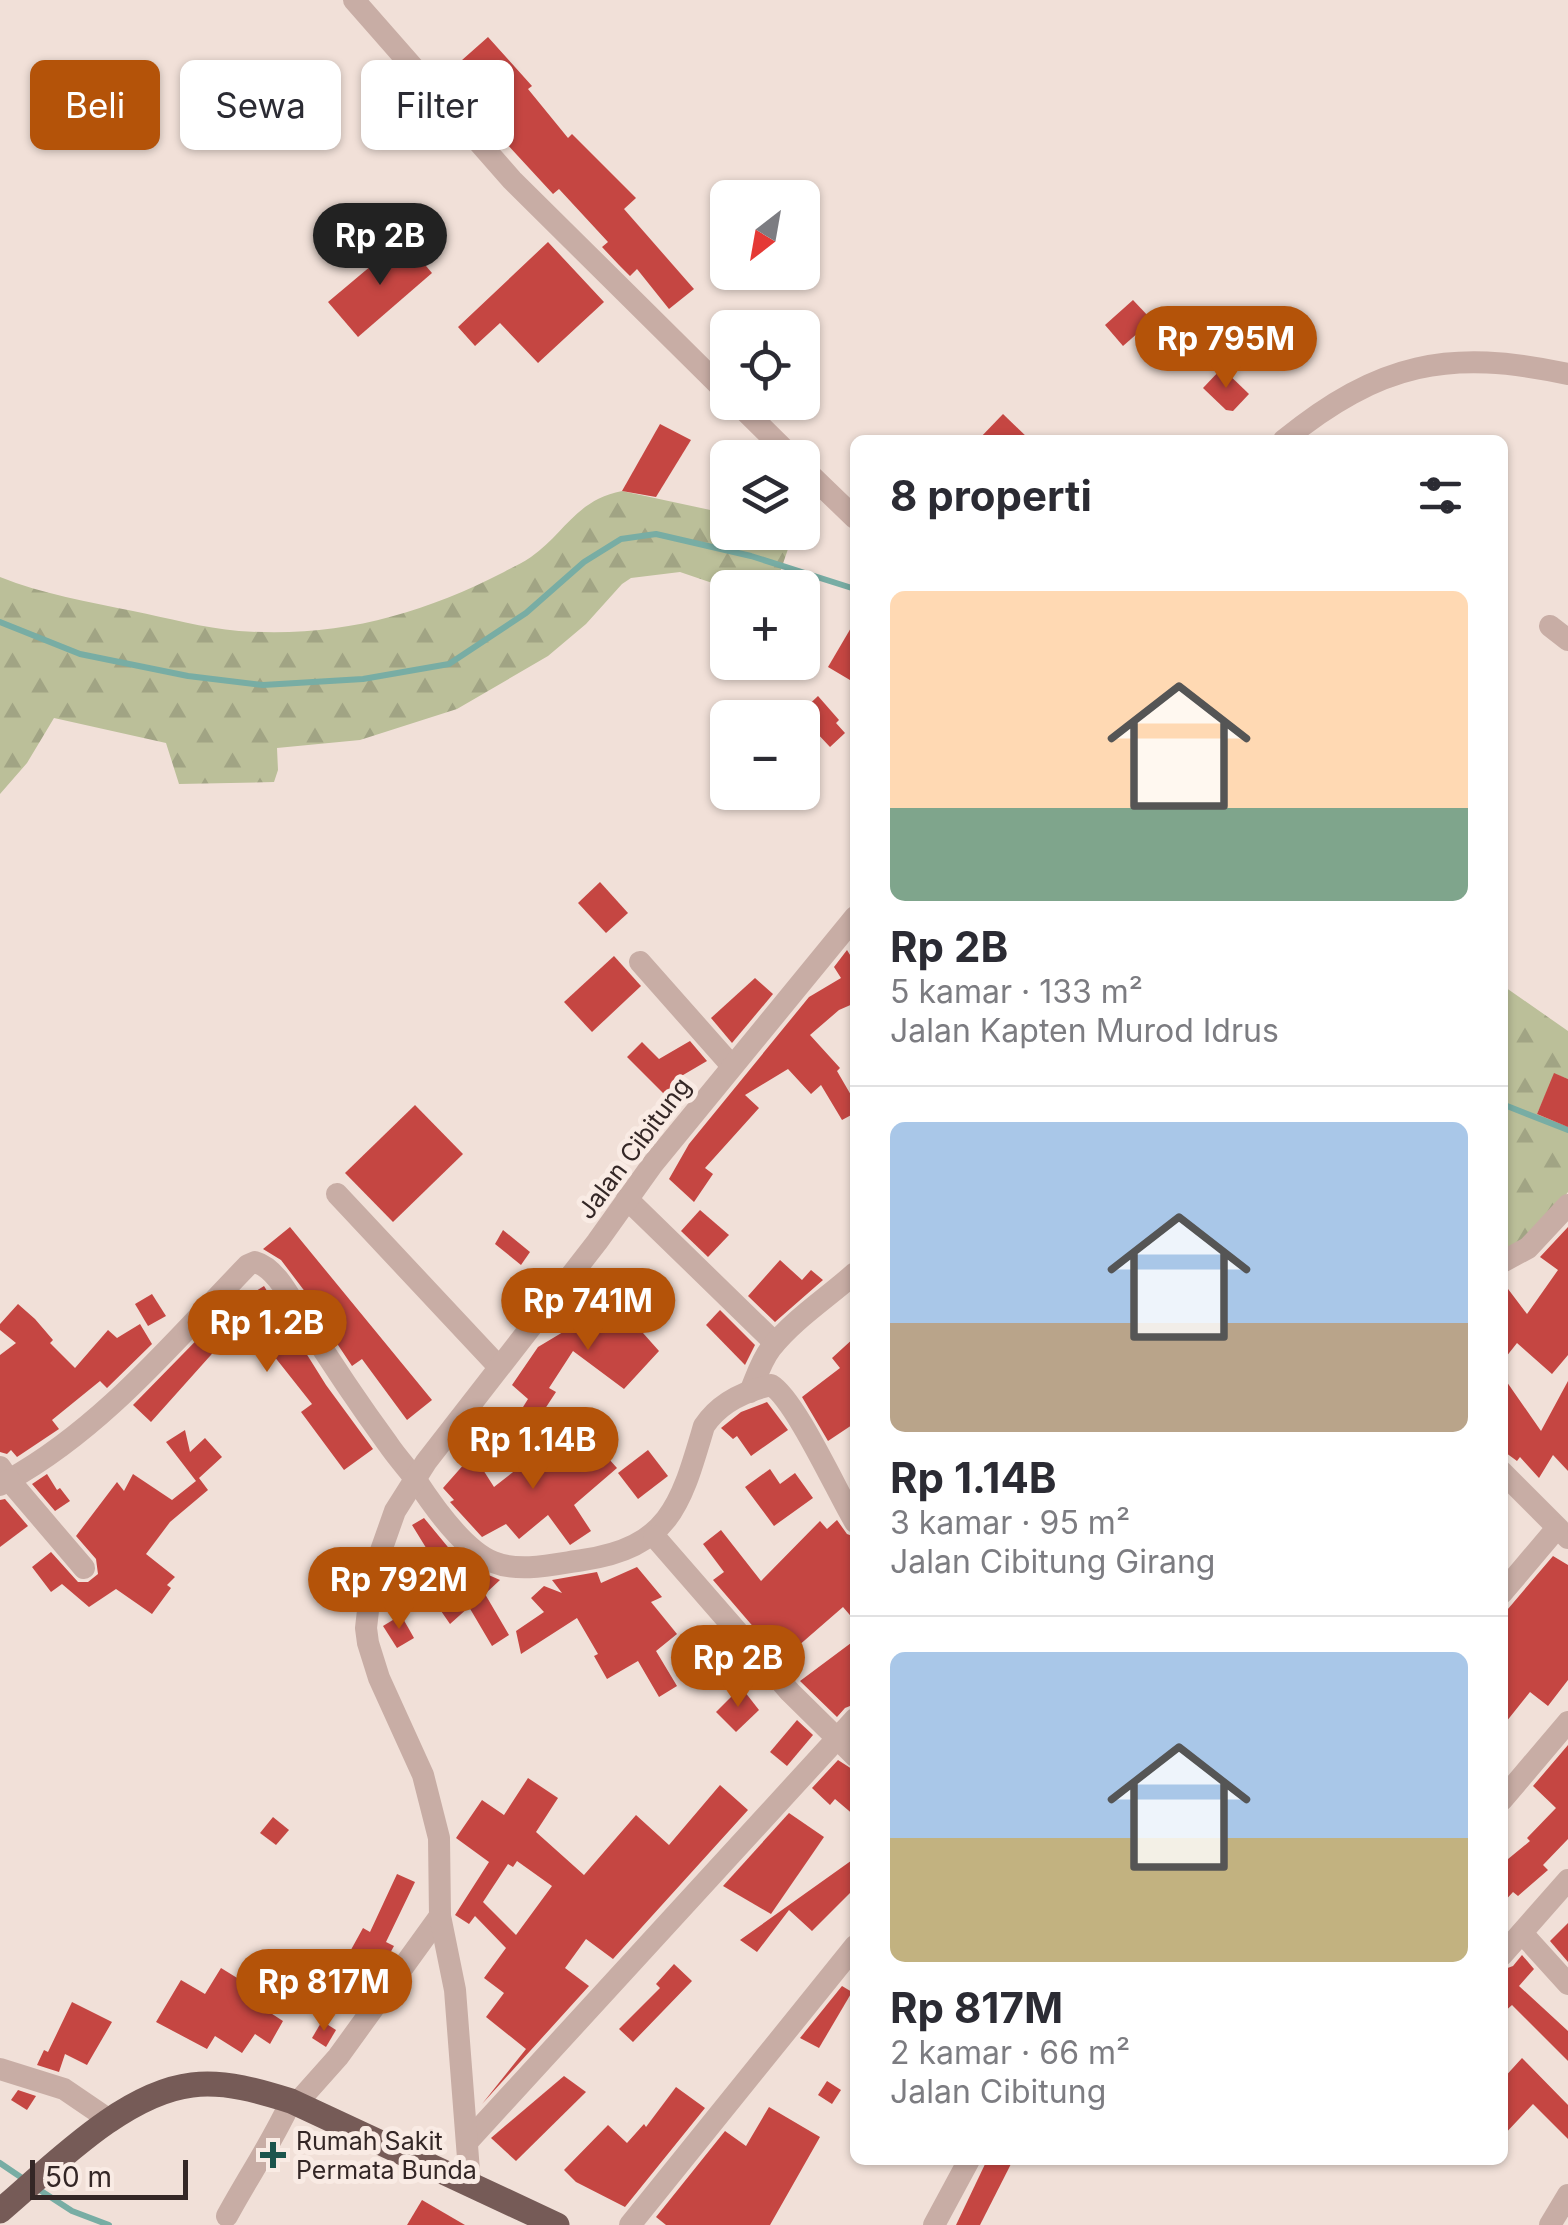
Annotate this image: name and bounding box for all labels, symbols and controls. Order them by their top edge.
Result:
chip: Beli [30,60,160,150]
chip: Sewa [180,60,341,150]
chip: Filter [361,60,514,150]
north arrow [710,180,820,290]
map controls [710,180,820,810]
pin: Rp 2B [310,203,450,288]
text: Rp 2B [335,216,425,255]
pin: Rp 795M [1134,306,1318,391]
button: locate [710,310,820,420]
text: Rp 795M [1157,319,1295,358]
button: layers [710,440,820,550]
icon: filters [1413,468,1468,523]
text: 8 properti [890,470,1092,521]
button: + [710,570,820,680]
icon: home [1089,656,1269,836]
button: − [710,700,820,810]
text: Rp 2B [890,921,1008,972]
text: 5 kamar · 133 m² [890,972,1143,1011]
text: Jalan Kapten Murod Idrus [890,1011,1279,1050]
street label: Jalan Cibitung [571,1072,697,1224]
icon: home [1089,1187,1269,1367]
pin: Rp 741M [496,1268,680,1353]
text: Rp 741M [523,1281,653,1320]
pin: Rp 1.2B [175,1290,359,1375]
text: Rp 1.2B [210,1303,324,1342]
pin: Rp 1.14B [430,1407,636,1492]
text: Rp 1.14B [470,1420,596,1459]
text: Rp 1.14B [890,1452,1057,1503]
text: 3 kamar · 95 m² [890,1503,1130,1542]
text: Jalan Cibitung Girang [890,1542,1215,1581]
pin: Rp 792M [307,1547,491,1632]
text: Rp 792M [330,1560,468,1599]
pin: Rp 2B [668,1625,808,1710]
text: Rp 2B [693,1638,783,1677]
icon: home [1089,1717,1269,1897]
pin: Rp 817M [232,1949,416,2034]
text: Rp 817M [258,1962,390,2001]
text: Rp 817M [890,1982,1063,2033]
text: 2 kamar · 66 m² [890,2033,1130,2072]
text: Jalan Cibitung [890,2072,1106,2111]
place label: Rumah Sakit Permata Bunda [296,2126,477,2185]
marker: Rumah Sakit Permata Bunda [260,2142,286,2168]
scale bar [30,2155,188,2200]
text: 50 m [45,2160,112,2194]

